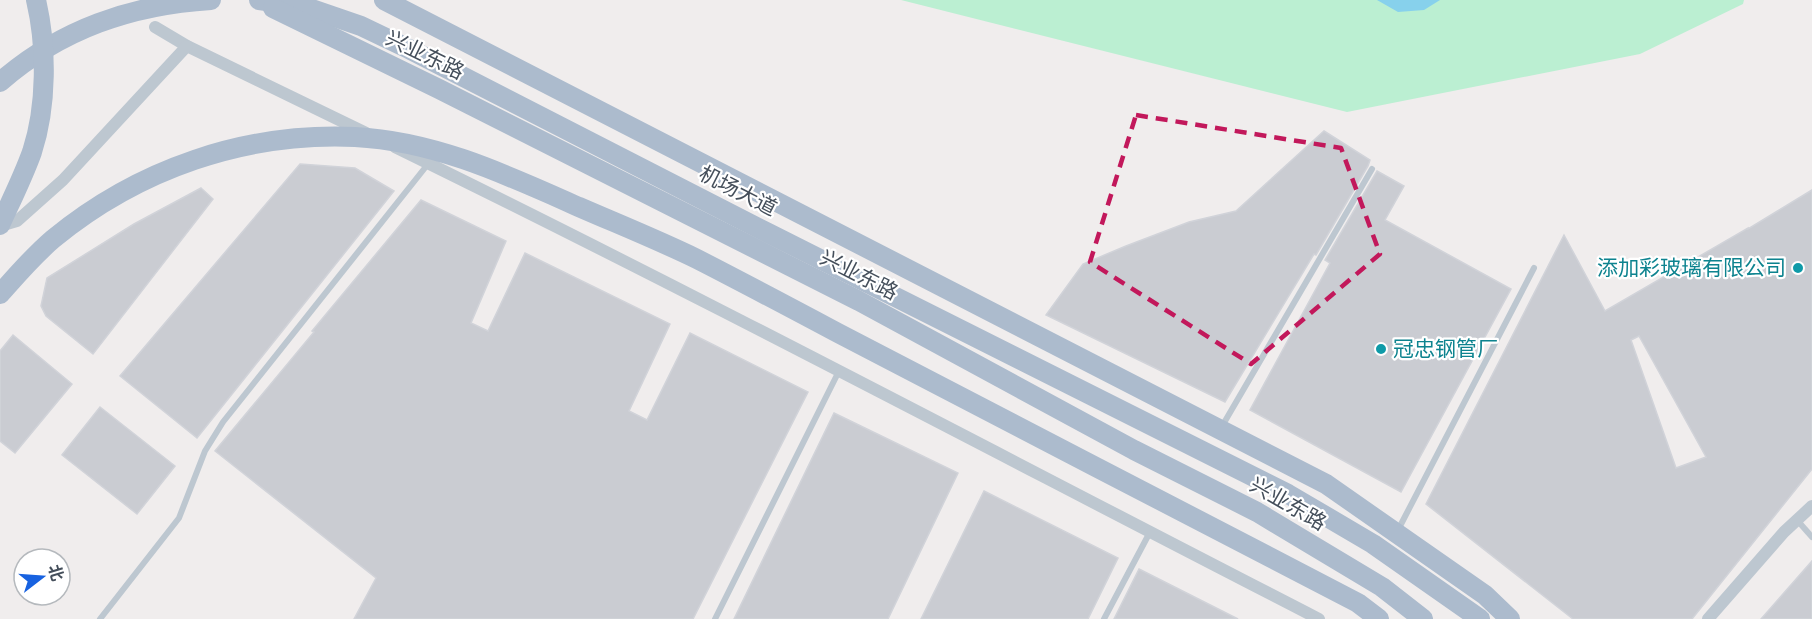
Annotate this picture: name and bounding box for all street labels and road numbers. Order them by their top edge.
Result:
street label: 兴业东路 [382,26,468,85]
street label: 机场大道 [695,161,781,222]
street label: 兴业东路 [816,245,902,306]
street label: 兴业东路 [1245,473,1330,536]

